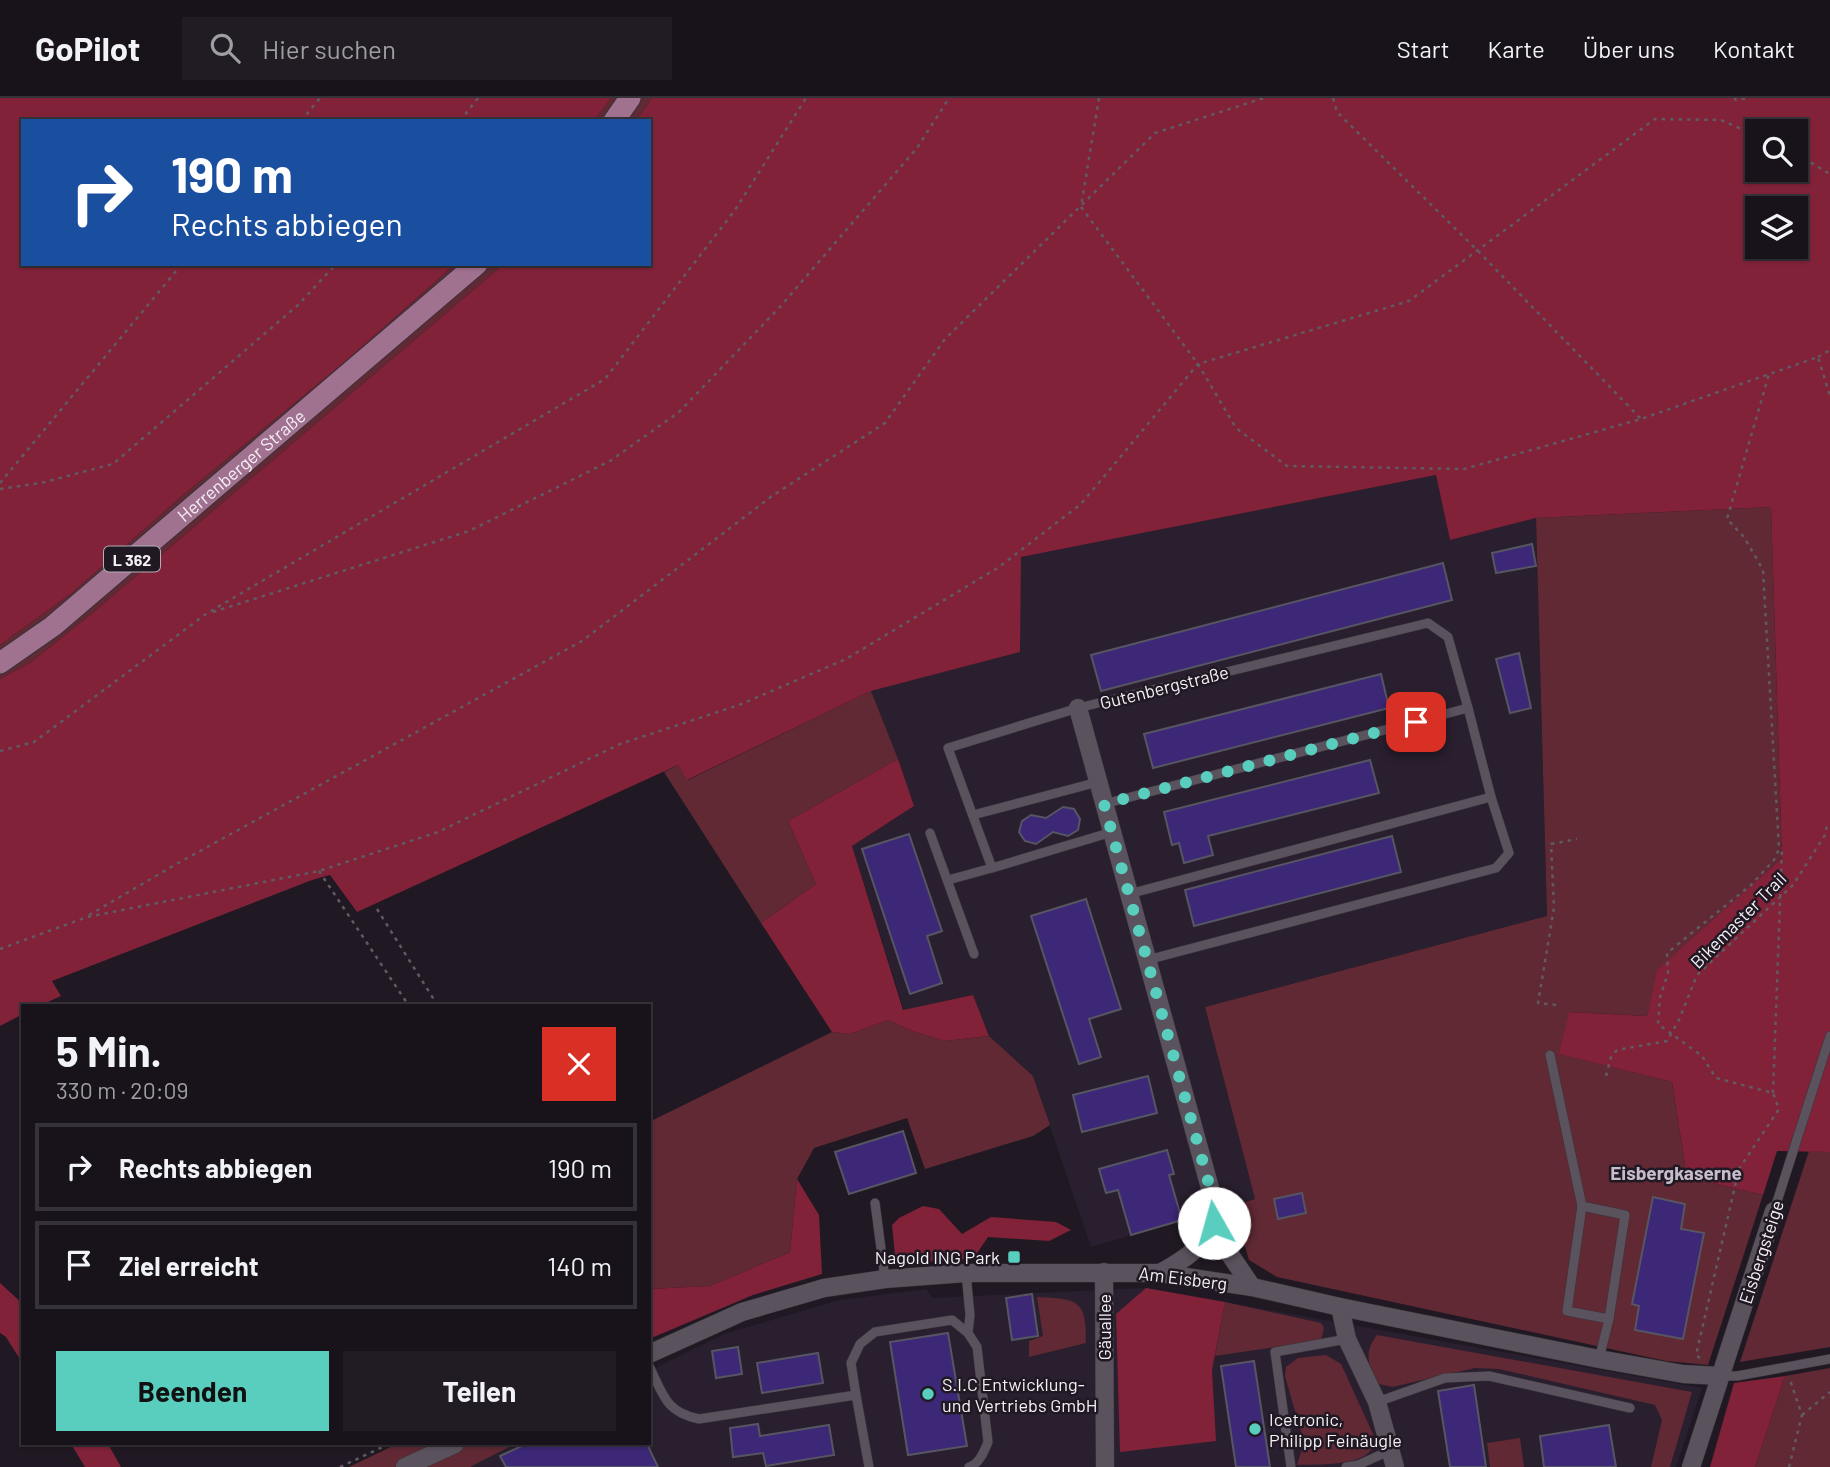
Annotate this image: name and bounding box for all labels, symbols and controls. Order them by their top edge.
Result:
search box [182,17,672,80]
text: GoPilot [35,28,140,68]
icon: search [206,29,244,67]
text: Hier suchen [262,33,396,64]
text: Start [1397,34,1450,63]
text: Karte [1488,34,1545,63]
text: Über uns [1583,34,1675,63]
text: Kontakt [1713,34,1795,63]
map controls [1745,119,1808,259]
button: search [1745,119,1808,182]
text: 190 m [171,144,293,203]
icon: right [56,147,147,238]
button: layers [1745,196,1808,259]
text: Rechts abbiegen [171,204,403,242]
street label: Herrenberger Straße [173,405,310,526]
road number: L 362 [104,546,160,572]
street label: Gutenbergstraße [1097,660,1231,714]
pin [1386,692,1446,752]
icon: arrive [1397,703,1435,741]
street label: Bikemaster Trail [1685,867,1791,973]
text: 5 Min. [56,1025,162,1075]
button: close [542,1027,616,1101]
text: 330 m · 20:09 [56,1076,188,1104]
icon: right [60,1148,98,1186]
text: Rechts abbiegen [119,1152,312,1183]
text: 190 m [548,1152,612,1183]
district label: Eisbergkaserne [1610,1161,1742,1184]
position arrow [1177,1186,1251,1260]
street label: Eisbergsteige [1734,1197,1788,1307]
icon: arrive [60,1246,98,1284]
place label: Nagold ING Park [875,1246,1000,1268]
marker: Nagold ING Park [1006,1249,1022,1265]
text: Ziel erreicht [119,1250,259,1281]
text: 140 m [547,1250,612,1281]
street label: Am Eisberg [1138,1262,1228,1294]
street label: Gäuallee [1093,1294,1115,1360]
button: Beenden [56,1351,329,1431]
button: Teilen [343,1351,616,1431]
place label: S.I.C Entwicklung- und Vertriebs GmbH [942,1373,1098,1416]
marker: S.I.C Entwicklung- und Vertriebs GmbH [920,1386,936,1402]
place label: Icetronic, Philipp Feinäugle [1269,1408,1402,1451]
marker: Icetronic, Philipp Feinäugle [1247,1421,1263,1437]

